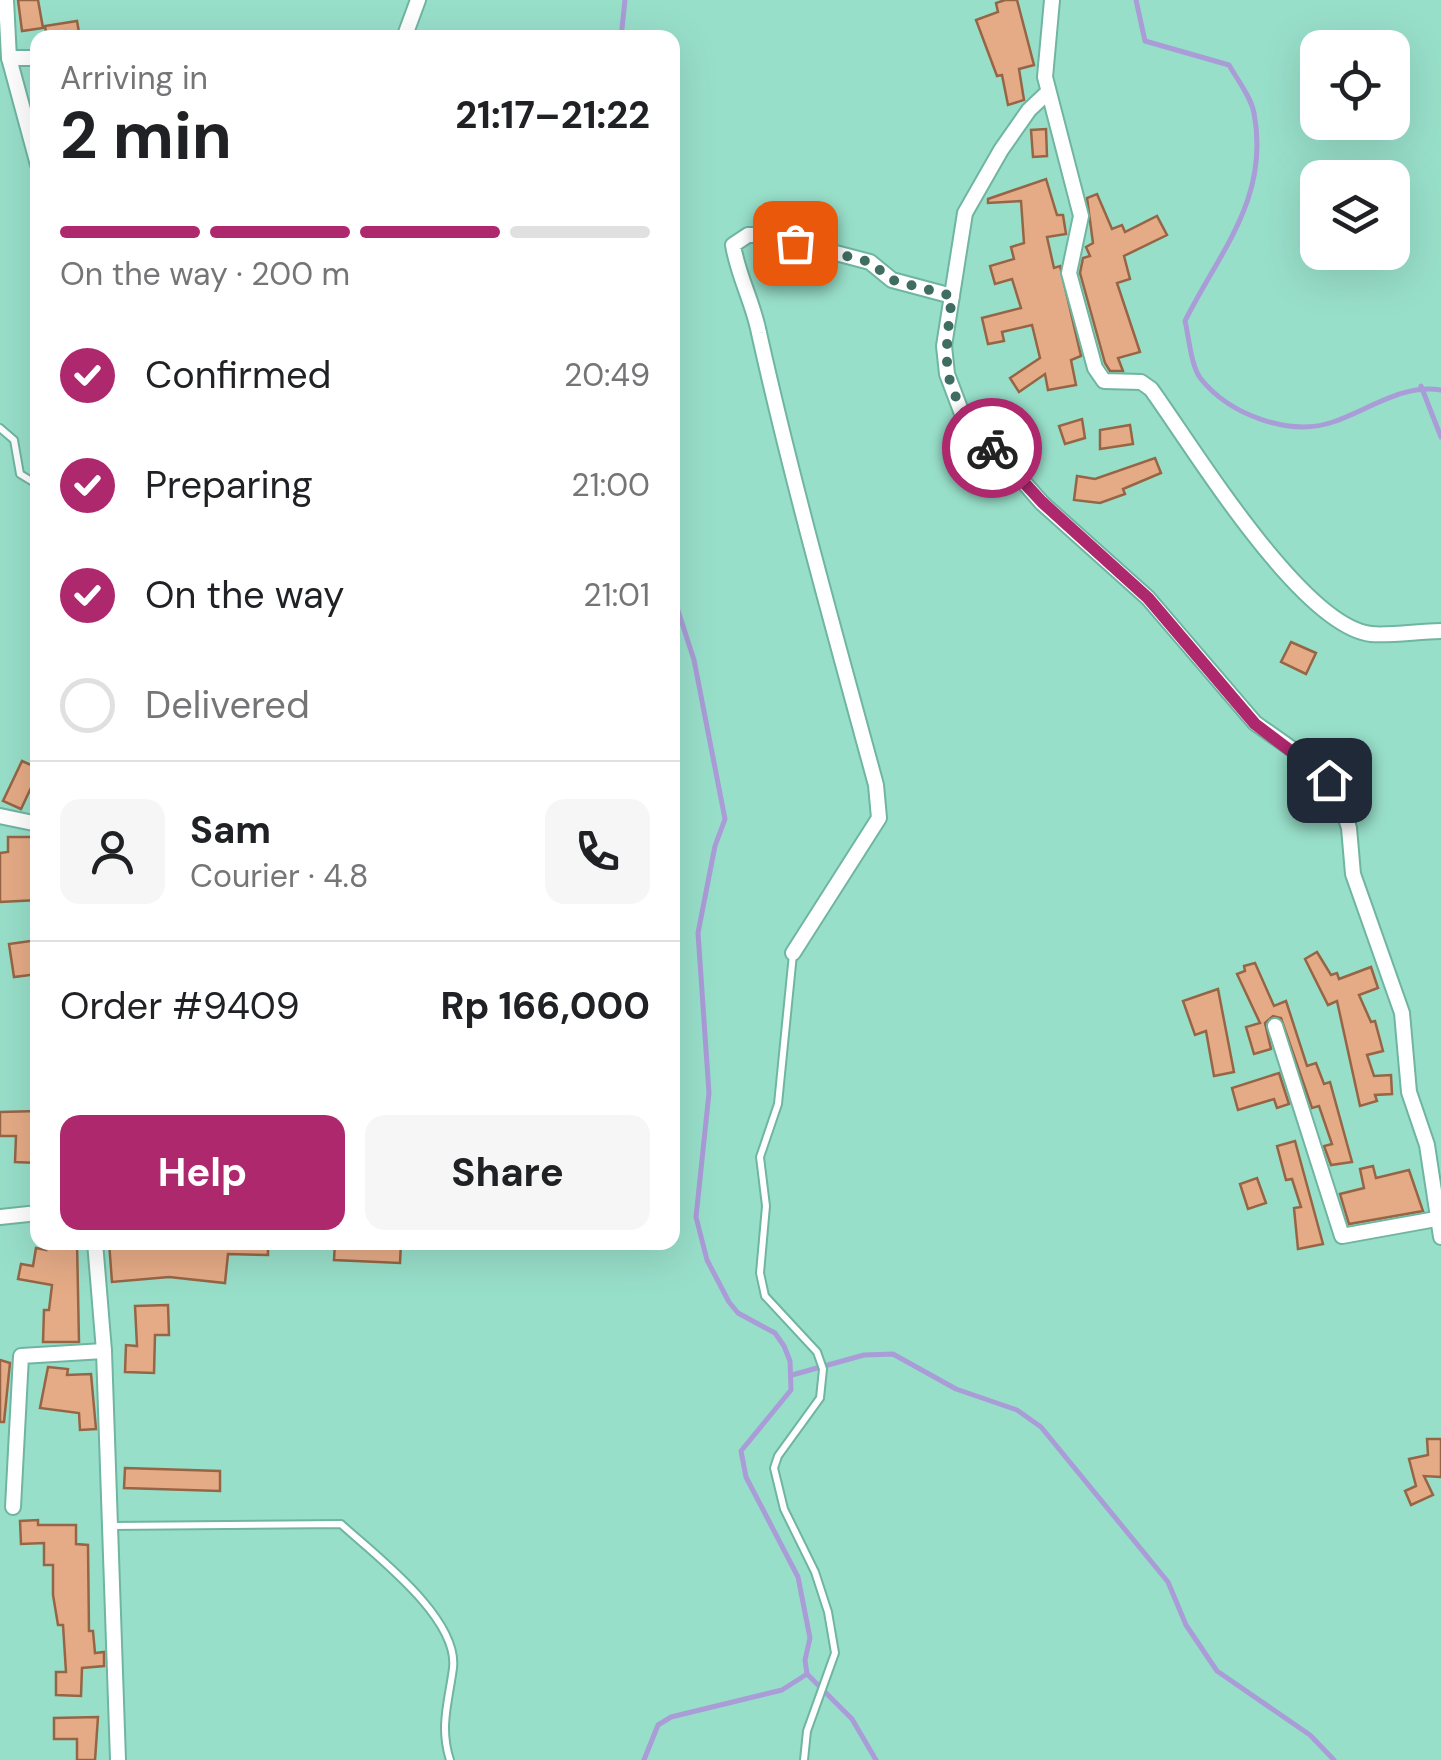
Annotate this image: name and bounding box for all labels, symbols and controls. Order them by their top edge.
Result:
map controls [1300,30,1410,270]
button: locate [1300,30,1410,140]
text: Arriving in [60,57,208,99]
text: 21:17–21:22 [455,90,650,140]
text: 2 min [60,94,232,178]
button: layers [1300,160,1410,270]
pin [753,201,838,286]
icon: bag [768,216,823,271]
text: On the way · 200 m [60,253,350,295]
icon: check [60,348,115,403]
text: Confirmed [145,350,331,400]
text: 20:49 [564,354,650,396]
courier [942,398,1042,498]
icon: bike [965,421,1020,476]
icon: check [60,458,115,513]
text: Preparing [145,460,313,510]
text: 21:00 [571,464,650,506]
icon: check [60,568,115,623]
text: On the way [145,570,344,620]
text: 21:01 [583,574,650,616]
text: Delivered [145,680,310,730]
pin [1287,738,1372,823]
icon: home [1302,753,1357,808]
button: person [60,799,165,904]
button: phone [545,799,650,904]
text: Sam [190,805,271,855]
text: Courier · 4.8 [190,855,368,897]
text: Order #9409 [60,981,300,1031]
text: Rp 166,000 [441,981,650,1031]
button: Help [60,1115,345,1230]
button: Share [365,1115,650,1230]

